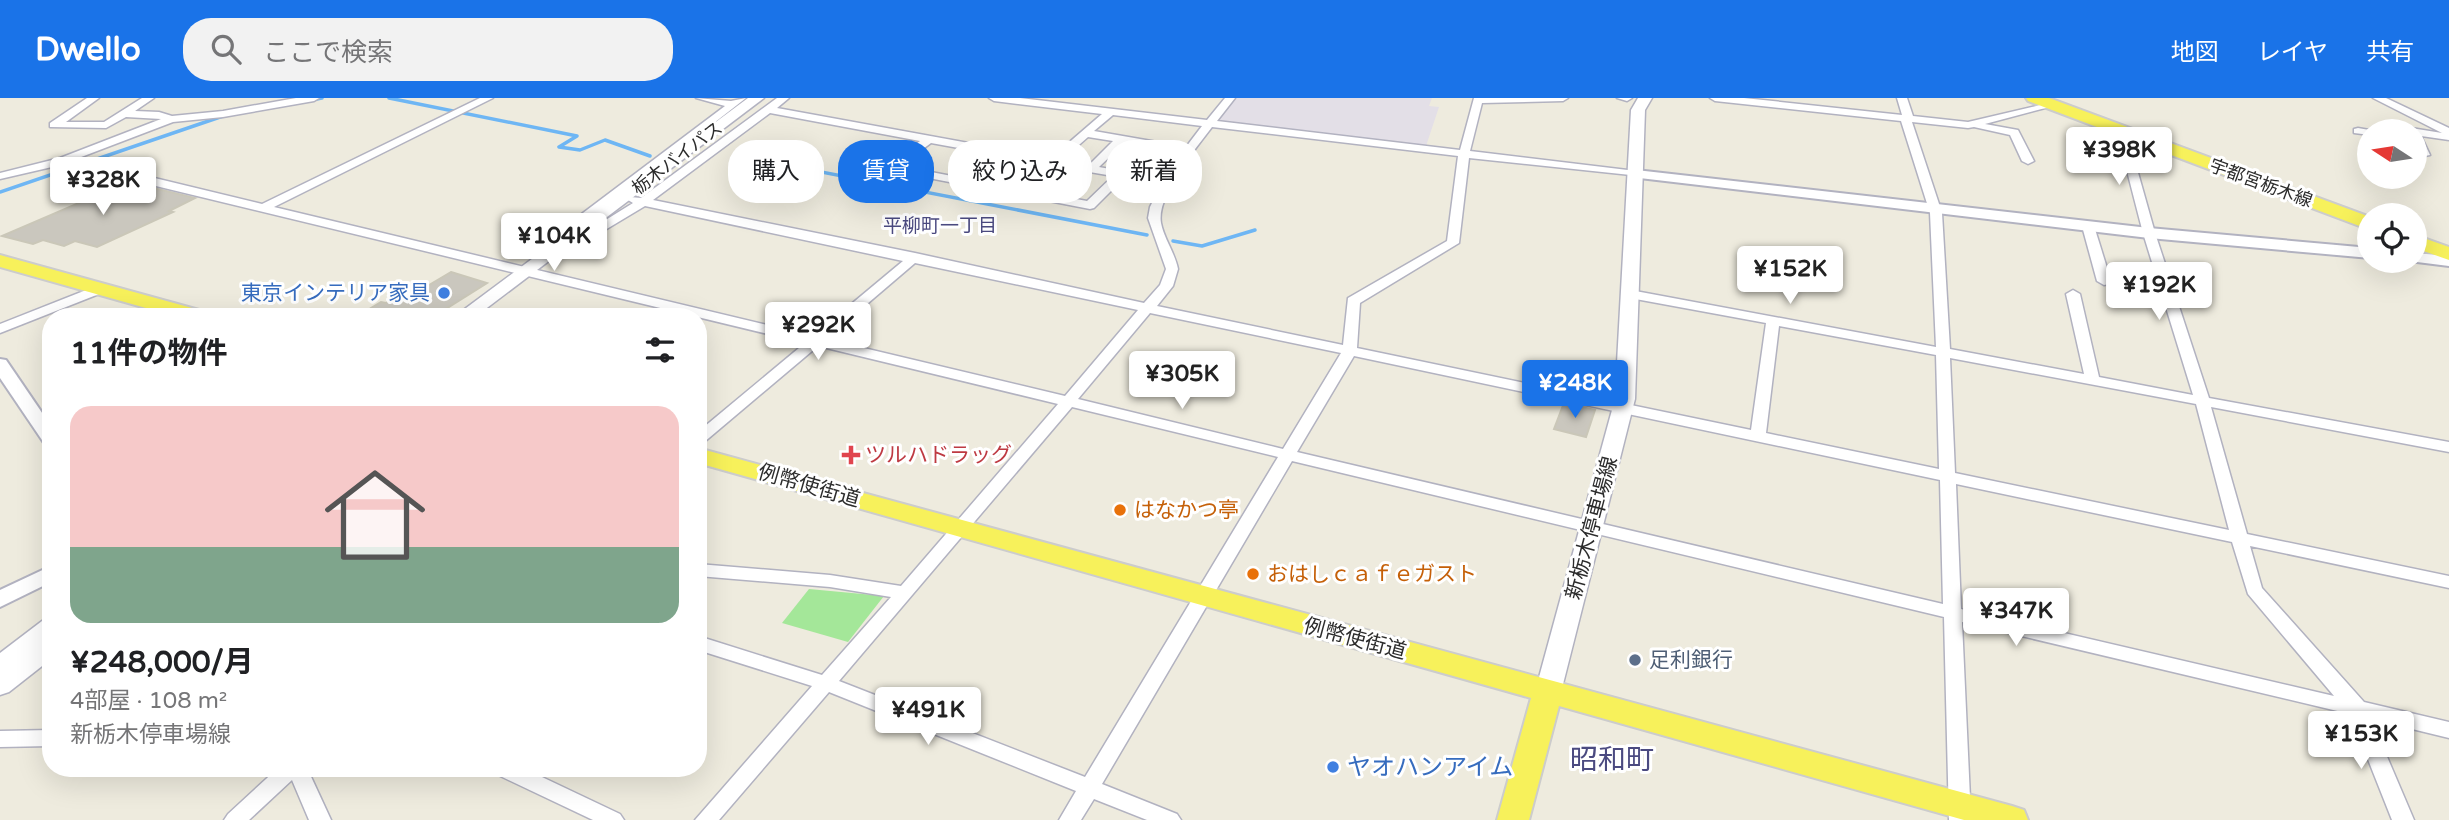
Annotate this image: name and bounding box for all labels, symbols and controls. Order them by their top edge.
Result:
search box [183,18,673,81]
text: Dwello [35,30,141,69]
icon: search [207,30,245,68]
text: ここで検索 [263,37,393,68]
text: 地図 [2171,38,2219,67]
text: レイヤ [2257,38,2328,67]
text: 共有 [2366,38,2414,67]
street label: 栃木バイパス [627,117,727,199]
north arrow [2357,119,2427,189]
map controls [2357,119,2427,273]
pin: ¥398K [2070,127,2168,187]
text: ¥398K [2082,136,2156,164]
chip: 購入 [728,140,824,203]
chip: 賃貸 [838,140,934,203]
chip: 絞り込み [948,140,1092,203]
chip: 新着 [1106,140,1202,203]
street label: 宇都宮栃木線 [2206,154,2316,212]
pin: ¥328K [54,158,152,217]
text: ¥328K [66,166,140,194]
button: locate [2357,203,2427,273]
pin: ¥104K [505,214,603,273]
district label: 平柳町一丁目 [883,215,997,237]
text: ¥104K [517,222,591,250]
pin: ¥152K [1741,246,1839,306]
text: ¥152K [1753,255,1827,283]
pin: ¥192K [2110,262,2208,322]
text: ¥192K [2122,271,2196,299]
place label: 東京インテリア家具 [241,281,430,306]
marker: 東京インテリア家具 [436,285,452,301]
pin: ¥292K [769,302,867,362]
text: ¥292K [781,311,855,339]
icon: filters [641,331,679,369]
text: 11件の物件 [70,335,228,372]
pin: ¥305K [1133,352,1231,411]
text: ¥305K [1145,360,1219,388]
pin: ¥248K [1526,360,1624,420]
text: ¥248K [1538,369,1612,397]
place label: ツルハドラッグ [865,443,1012,468]
marker: ツルハドラッグ [843,447,859,463]
icon: home [312,452,438,578]
street label: 新栃木停車場線 [1561,454,1623,602]
street label: 例幣使街道 [755,460,863,512]
place label: はなかつ亭 [1134,498,1239,523]
marker: はなかつ亭 [1112,502,1128,518]
place label: おはしｃａｆｅガスト [1267,562,1477,587]
marker: おはしｃａｆｅガスト [1245,566,1261,582]
pin: ¥347K [1967,588,2065,648]
text: ¥347K [1979,597,2053,625]
street label: 例幣使街道 [1301,613,1409,665]
text: ¥248,000/月 [70,644,254,681]
place label: 足利銀行 [1649,648,1733,673]
marker: 足利銀行 [1627,652,1643,668]
text: 4部屋 · 108 m² [70,687,227,715]
pin: ¥491K [879,688,977,747]
text: ¥491K [891,696,965,724]
pin: ¥153K [2312,712,2410,771]
text: ¥153K [2324,720,2398,748]
text: 新栃木停車場線 [70,721,231,749]
district label: 昭和町 [1570,743,1654,777]
place label: ヤオハンアイム [1347,753,1513,782]
marker: ヤオハンアイム [1325,759,1341,775]

